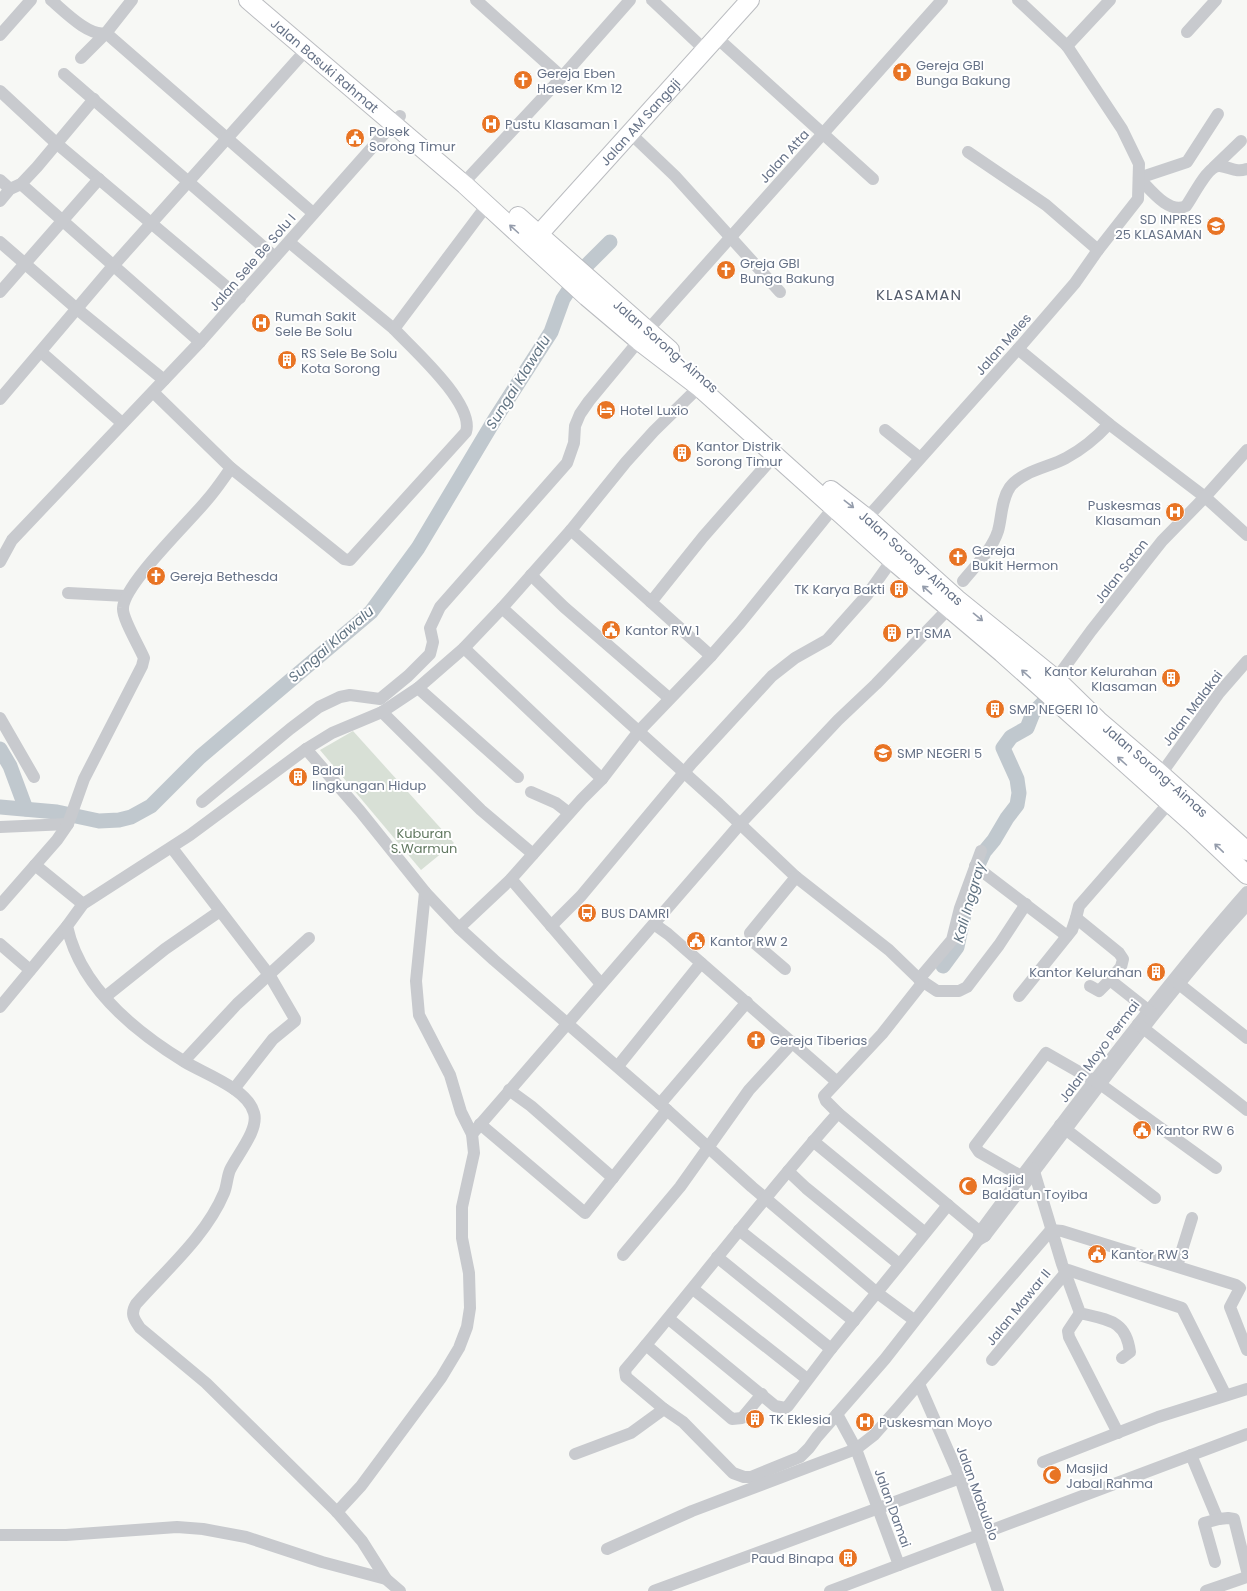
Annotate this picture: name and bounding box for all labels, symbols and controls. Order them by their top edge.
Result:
street label: Jalan Basuki Rahmat [266,14,383,118]
place label: Gereja GBI Bunga Bakung [916,56,1011,90]
church icon: Gereja GBI Bunga Bakung [891,61,913,83]
place label: Gereja Eben Haeser Km 12 [537,64,622,98]
church icon: Gereja Eben Haeser Km 12 [512,69,534,91]
street label: Jalan AM Sangaji [596,74,685,170]
hospital icon: Pustu Klasaman 1 [480,113,502,135]
place label: Pustu Klasaman 1 [505,115,618,134]
place label: Polsek Sorong Timur [369,122,456,156]
street label: Jalan Atta [755,125,814,187]
public building icon: Polsek Sorong Timur [344,127,366,149]
street label: Jalan Sele Be Solu I [205,209,300,315]
place label: SD INPRES 25 KLASAMAN [1115,210,1202,244]
school or university icon: SD INPRES 25 KLASAMAN [1205,215,1227,237]
one-way arrow [509,225,519,234]
place label: Greja GBI Bunga Bakung [740,254,835,288]
church icon: Greja GBI Bunga Bakung [715,259,737,281]
district label: KLASAMAN [876,284,962,305]
street label: Jalan Sorong-Aimas [609,295,723,398]
place label: Rumah Sakit Sele Be Solu [275,307,357,341]
street label: Jalan Meles [971,309,1036,380]
hospital icon: Rumah Sakit Sele Be Solu [250,312,272,334]
water label: Sungai Klawalu [481,331,555,433]
place label: RS Sele Be Solu Kota Sorong [301,344,397,378]
building icon: RS Sele Be Solu Kota Sorong [276,349,298,371]
hotel icon: Hotel Luxio [595,399,617,421]
place label: Hotel Luxio [620,401,688,420]
place label: Kantor Distrik Sorong Timur [696,437,783,471]
building icon: Kantor Distrik Sorong Timur [671,442,693,464]
place label: Puskesmas Klasaman [1088,496,1161,530]
one-way arrow [843,499,854,508]
hospital icon: Puskesmas Klasaman [1164,501,1186,523]
street label: Jalan Sorong-Aimas [855,506,967,610]
street label: Jalan Saton [1090,535,1153,608]
place label: Gereja Bukit Hermon [972,541,1058,575]
church icon: Gereja Bukit Hermon [947,546,969,568]
church icon: Gereja Bethesda [145,565,167,587]
place label: Gereja Bethesda [170,567,278,586]
building icon: TK Karya Bakti [888,578,910,600]
place label: TK Karya Bakti [794,580,885,599]
one-way arrow [921,585,932,594]
water label: Sungai Klawalu [284,601,378,687]
one-way arrow [973,612,984,621]
public building icon: Kantor RW 1 [600,619,622,641]
place label: Kantor RW 1 [625,621,700,640]
building icon: PT SMA [881,622,903,644]
place label: PT SMA [906,624,952,643]
place label: Kantor Kelurahan Klasaman [1044,662,1157,696]
street label: Jalan Malakai [1158,667,1227,750]
building icon: Kantor Kelurahan Klasaman [1160,667,1182,689]
one-way arrow [1021,670,1031,679]
building icon: SMP NEGERI 10 [984,698,1006,720]
place label: SMP NEGERI 10 [1009,700,1098,719]
street label: Jalan Sorong-Aimas [1099,719,1212,822]
school or university icon: SMP NEGERI 5 [872,742,894,764]
place label: SMP NEGERI 5 [897,744,982,763]
one-way arrow [1118,757,1128,766]
place label: Balai lingkungan Hidup [312,761,427,795]
building icon: Balai lingkungan Hidup [287,766,309,788]
park label: Kuburan S.Warmun [391,824,457,858]
one-way arrow [1214,843,1224,853]
water label: Kali Inggray [948,858,990,945]
bus stop icon: BUS DAMRI [576,902,598,924]
place label: BUS DAMRI [601,904,669,923]
public building icon: Kantor RW 2 [685,930,707,952]
place label: Kantor RW 2 [710,932,788,951]
building icon: Kantor Kelurahan [1145,961,1167,983]
place label: Kantor Kelurahan [1029,963,1142,982]
street label: Jalan Moyo Permai [1055,996,1144,1106]
church icon: Gereja Tiberias [745,1029,767,1051]
place label: Gereja Tiberias [770,1031,867,1050]
public building icon: Kantor RW 6 [1131,1119,1153,1141]
place label: Kantor RW 6 [1156,1121,1235,1140]
place label: Masjid Baldatun Toyiba [982,1170,1088,1204]
mosque icon: Masjid Baldatun Toyiba [957,1175,979,1197]
public building icon: Kantor RW 3 [1086,1243,1108,1265]
place label: Kantor RW 3 [1111,1245,1189,1264]
street label: Jalan Mawar II [982,1265,1055,1350]
building icon: TK Eklesia [744,1408,766,1430]
place label: TK Eklesia [769,1410,831,1429]
hospital icon: Puskesman Moyo [854,1411,876,1433]
place label: Puskesman Moyo [879,1413,992,1432]
street label: Jalan Mabulolo [952,1443,1003,1543]
place label: Masjid Jabal Rahma [1066,1459,1153,1493]
mosque icon: Masjid Jabal Rahma [1041,1464,1063,1486]
street label: Jalan Damai [869,1466,916,1550]
building icon: Paud Binapa [837,1547,859,1569]
place label: Paud Binapa [751,1549,834,1568]

